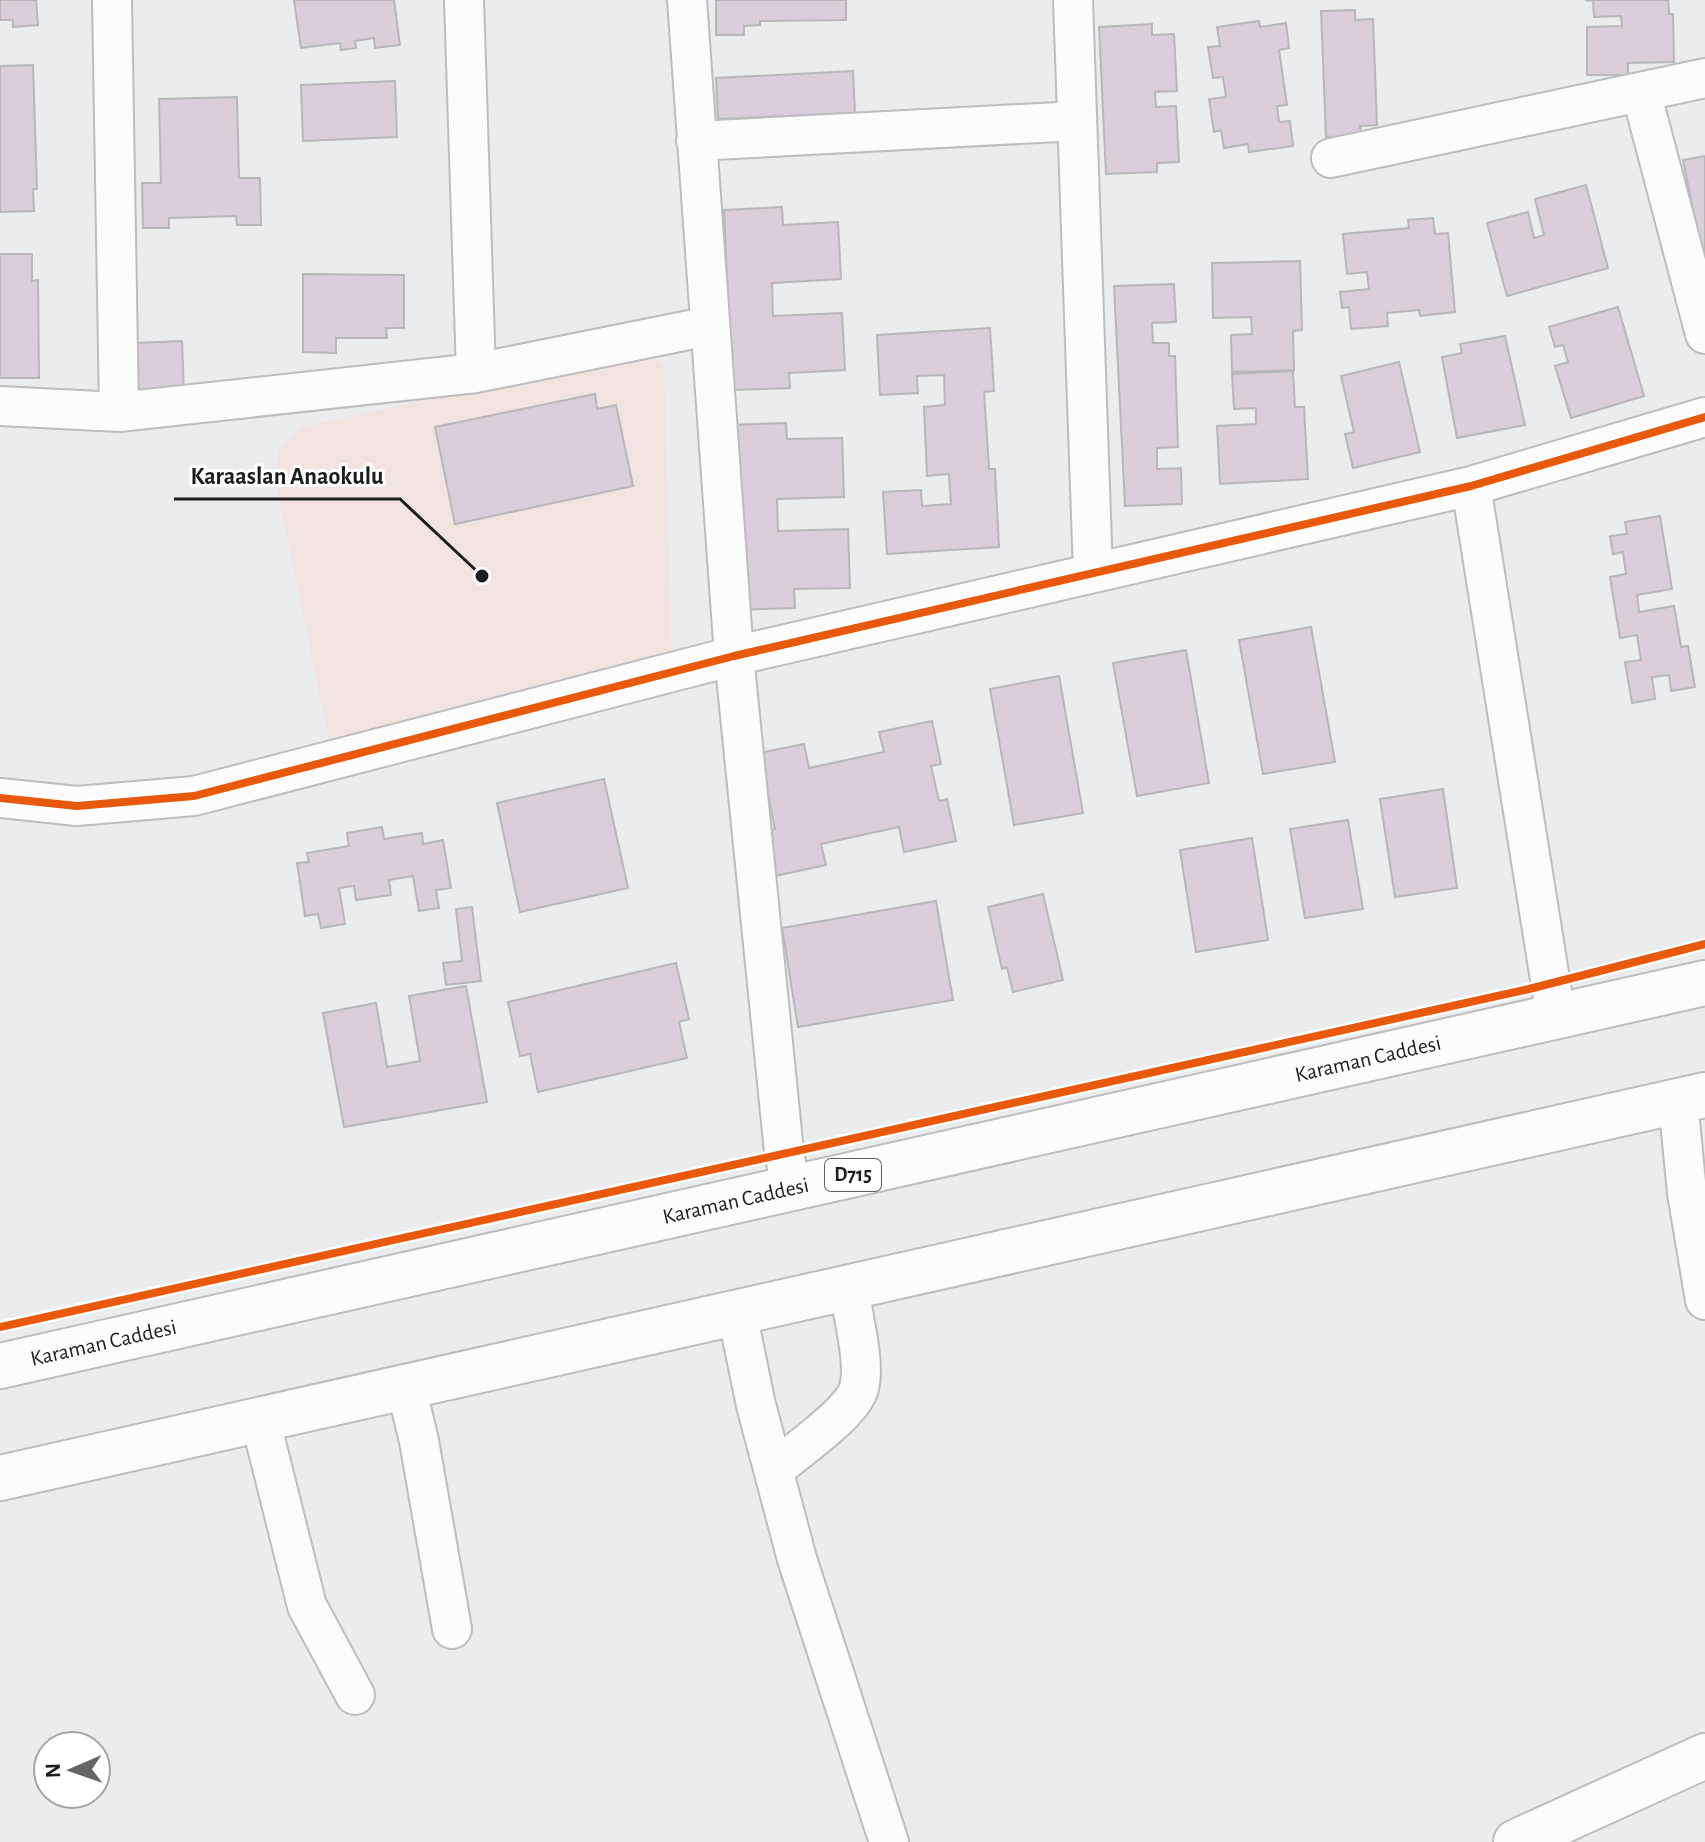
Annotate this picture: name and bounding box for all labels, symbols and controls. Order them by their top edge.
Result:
callout: Karaaslan Anaokulu [174,451,400,499]
text: Karaaslan Anaokulu [190,465,384,489]
street label: Karaman Caddesi [1293,1032,1443,1086]
road number: D715 [825,1159,881,1191]
street label: Karaman Caddesi [660,1174,811,1228]
street label: Karaman Caddesi [28,1316,179,1370]
north arrow [32,1730,112,1810]
text: N [42,1763,64,1779]

